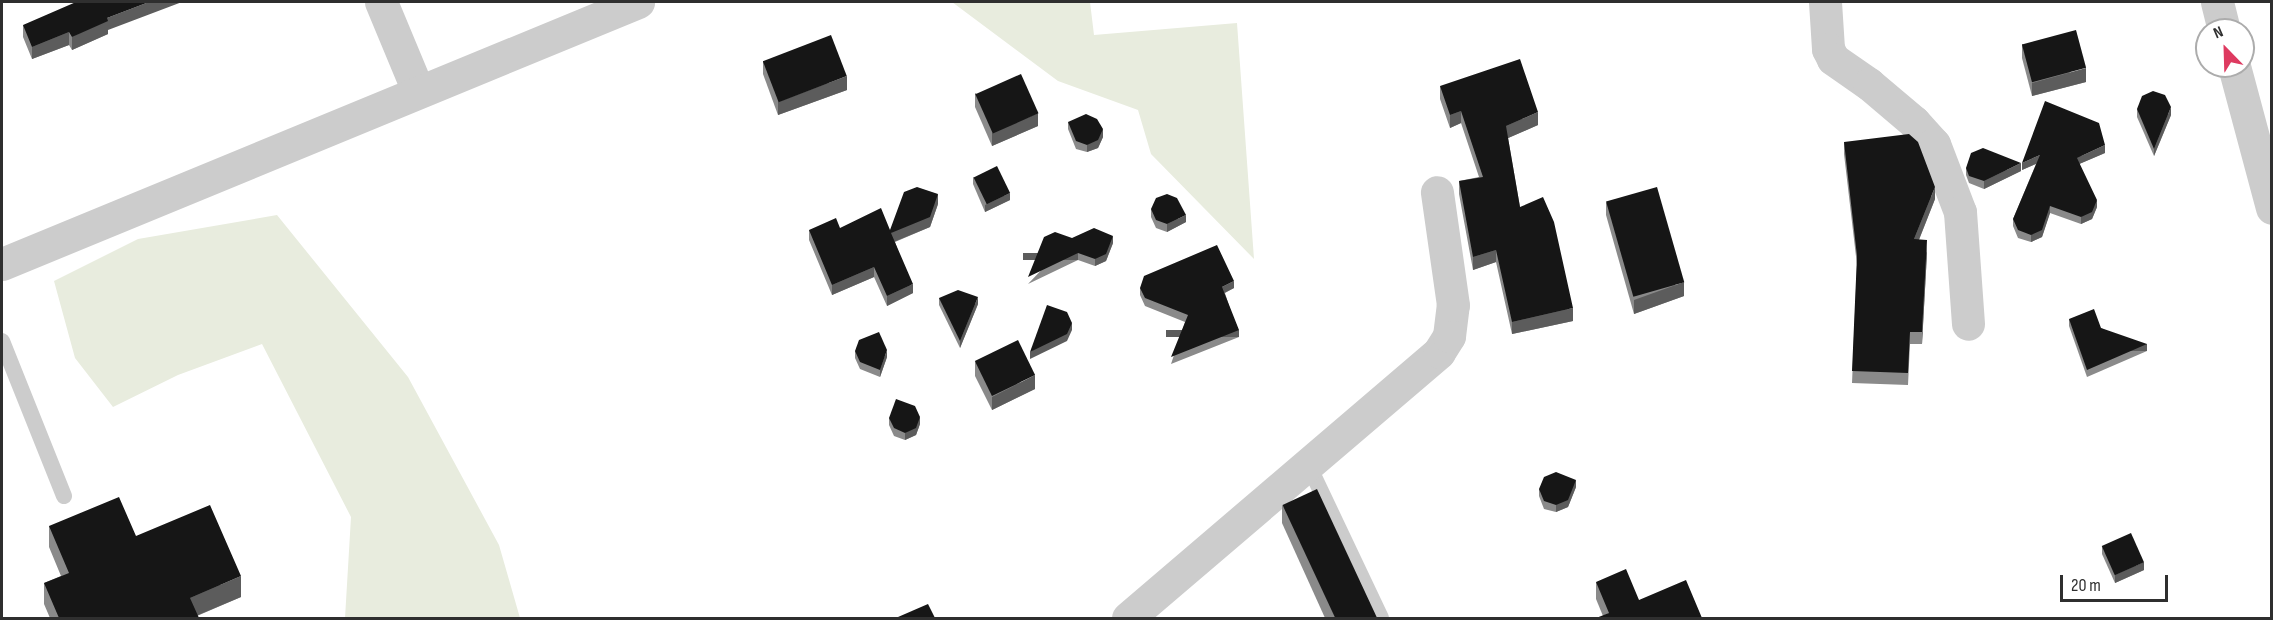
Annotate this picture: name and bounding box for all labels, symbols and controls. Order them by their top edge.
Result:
north arrow [2195,18,2255,78]
text: N [2211,22,2226,43]
scale bar [2063,563,2171,601]
text: 20 m [2071,575,2101,596]

